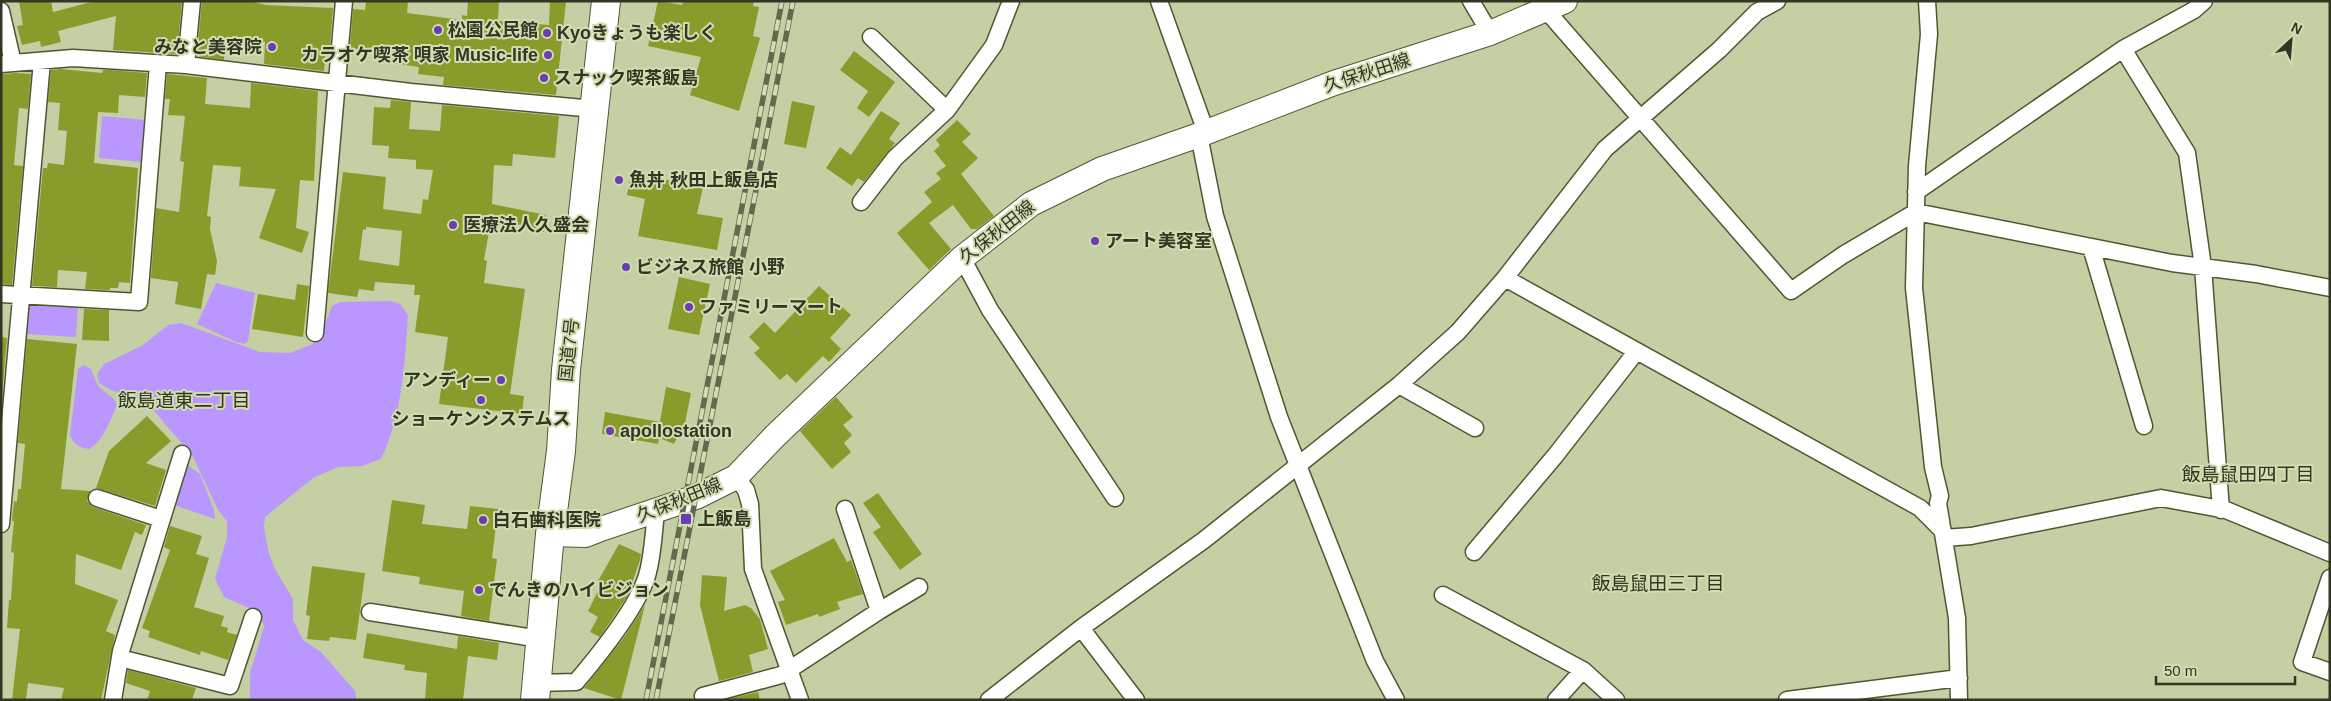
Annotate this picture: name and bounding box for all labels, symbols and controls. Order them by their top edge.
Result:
north arrow [2266,15,2316,65]
text: N [2289,19,2305,38]
place label: 松園公民館 [448,20,538,40]
place label: Kyoきょうも楽しく [557,23,717,43]
marker: 松園公民館 [432,24,444,36]
marker: Kyoきょうも楽しく [541,27,553,39]
place label: みなと美容院 [154,37,262,57]
marker: みなと美容院 [266,41,278,53]
place label: カラオケ喫茶 唄家 Music-life [301,45,538,65]
marker: カラオケ喫茶 唄家 Music-life [542,49,554,61]
street label: 久保秋田線 [1321,50,1413,96]
place label: スナック喫茶飯島 [554,68,698,88]
marker: スナック喫茶飯島 [538,72,550,84]
place label: 魚丼 秋田上飯島店 [629,169,778,190]
marker: 魚丼 秋田上飯島店 [613,174,625,186]
street label: 久保秋田線 [955,196,1039,268]
place label: 医療法人久盛会 [463,215,589,235]
marker: 医療法人久盛会 [447,219,459,231]
place label: アート美容室 [1105,231,1212,251]
marker: アート美容室 [1089,235,1101,247]
place label: ビジネス旅館 小野 [636,257,785,277]
marker: ビジネス旅館 小野 [620,261,632,273]
place label: ファミリーマート [699,297,843,317]
marker: ファミリーマート [683,301,695,313]
street label: 国道7号 [556,317,582,383]
place label: アンディー [403,370,491,390]
marker: アンディー [495,374,507,386]
district label: 飯島道東二丁目 [117,390,251,411]
marker: ショーケンシステムス [475,394,487,406]
place label: ショーケンシステムス [392,409,570,429]
place label: apollostation [620,421,732,441]
marker: apollostation [604,425,616,437]
district label: 飯島鼠田四丁目 [2181,464,2315,485]
street label: 久保秋田線 [634,474,724,526]
place label: 上飯島 [697,509,751,529]
place label: 白石歯科医院 [493,510,601,530]
marker: 上飯島 [679,512,693,526]
marker: 白石歯科医院 [477,514,489,526]
district label: 飯島鼠田三丁目 [1591,573,1725,594]
place label: でんきのハイビジョン [489,580,669,600]
marker: でんきのハイビジョン [473,584,485,596]
scale bar [2156,654,2295,686]
text: 50 m [2164,662,2197,679]

